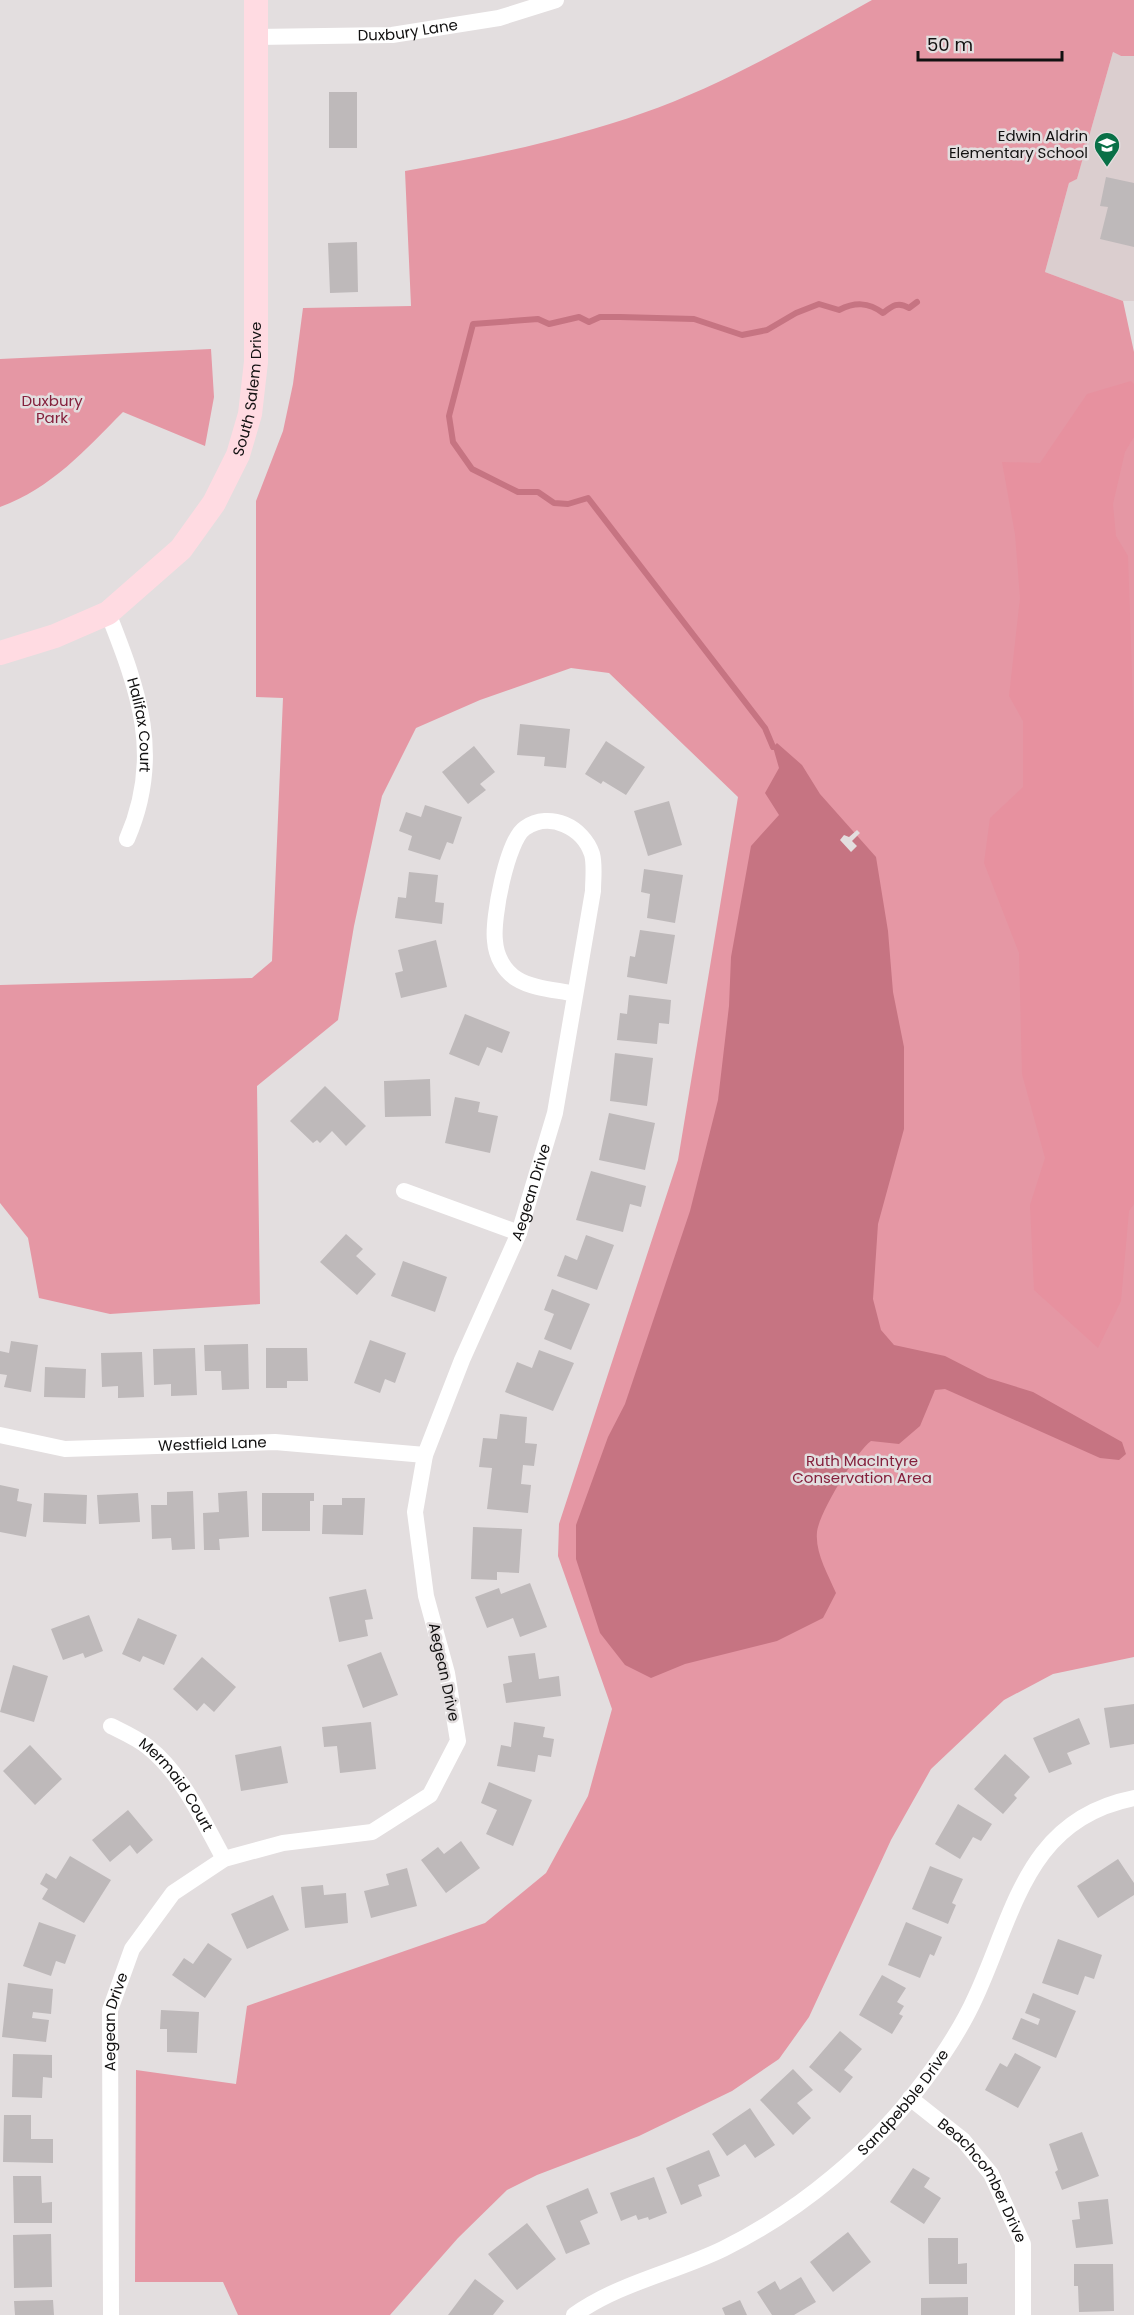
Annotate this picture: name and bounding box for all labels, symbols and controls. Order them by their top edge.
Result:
street label: Duxbury Lane [357,14,459,46]
scale bar [918,24,1062,62]
text: 50 m [927,32,973,57]
place label: Edwin Aldrin Elementary School [949,125,1088,163]
school or university icon: Edwin Aldrin Elementary School [1092,130,1122,168]
street label: South Salem Drive [227,322,266,459]
park label: Duxbury Park [21,390,83,428]
street label: Halifax Court [122,675,156,773]
street label: Aegean Drive [506,1141,555,1244]
street label: Westfield Lane [158,1431,267,1456]
park label: Ruth MacIntyre Conservation Area [792,1450,932,1488]
street label: Aegean Drive [424,1621,465,1723]
street label: Mermaid Court [135,1733,218,1835]
street label: Aegean Drive [99,1969,133,2071]
street label: Sandpebble Drive [852,2045,953,2160]
street label: Beachcomber Drive [933,2113,1032,2246]

